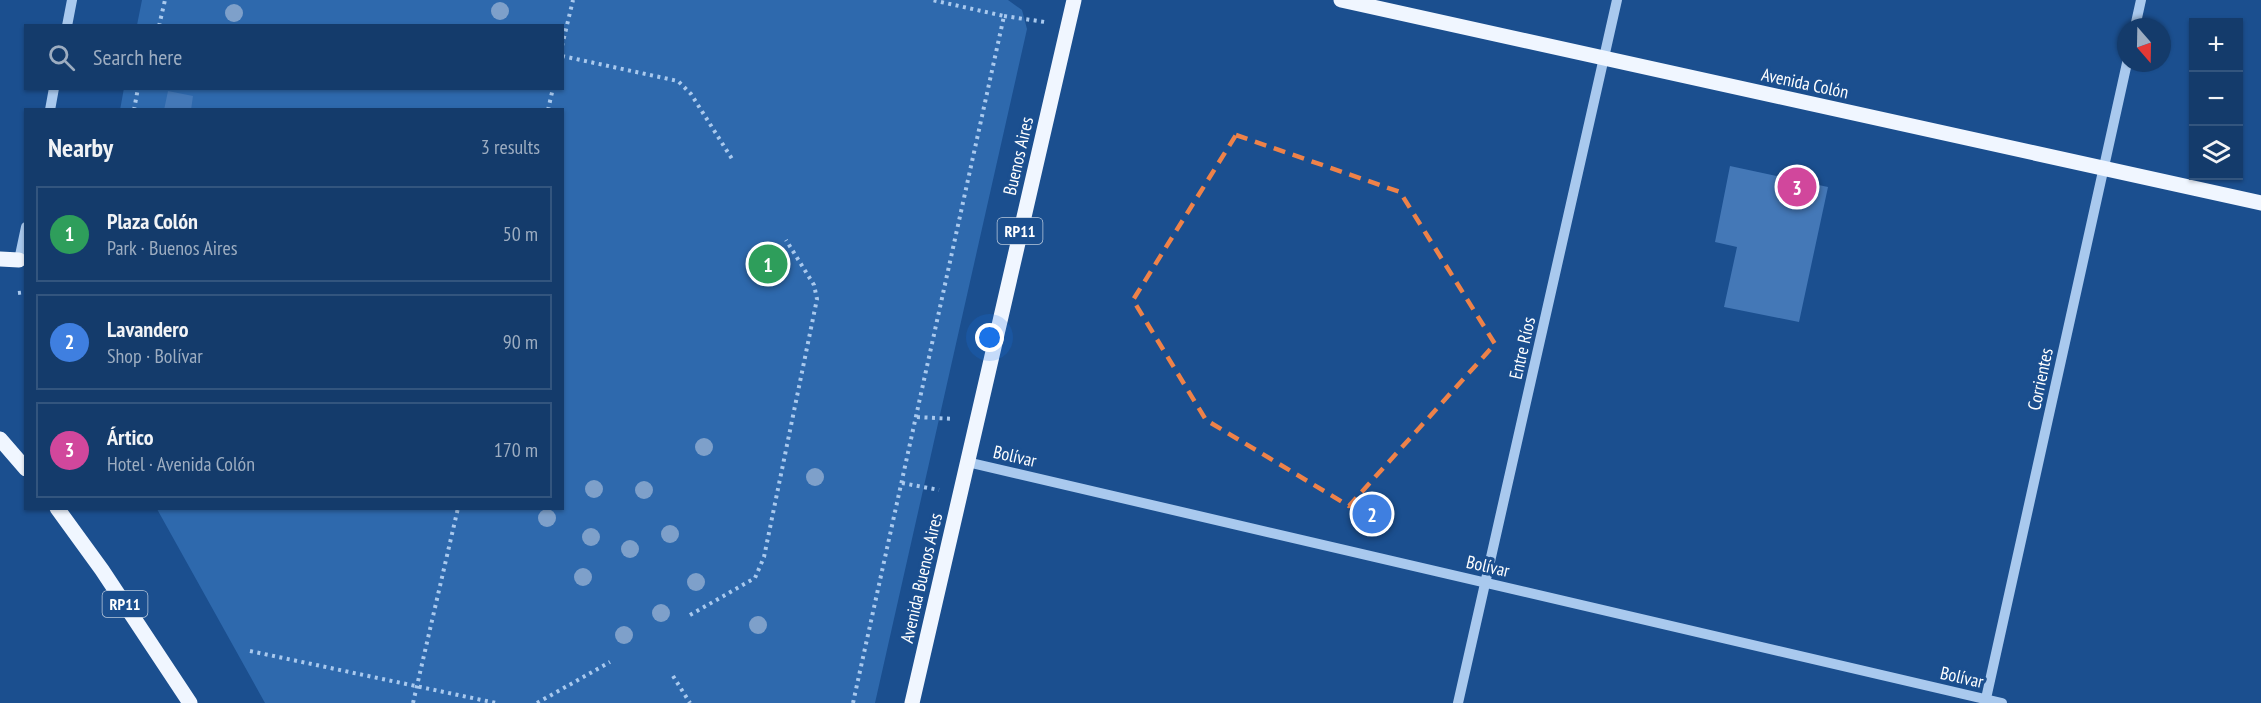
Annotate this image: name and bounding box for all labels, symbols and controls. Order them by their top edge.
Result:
north arrow [2117,18,2171,72]
map controls [2189,18,2243,180]
button: + [2189,18,2243,72]
search box [24,24,564,90]
icon: search [45,41,78,74]
text: Search here [93,43,182,71]
street label: Avenida Colón [1759,63,1851,103]
button: − [2189,72,2243,126]
street label: Buenos Aires [998,115,1038,197]
button: layers [2189,126,2243,180]
text: Nearby [48,131,113,164]
text: 3 results [481,134,540,160]
pin: 3 [1778,164,1816,210]
text: Plaza Colón [107,207,198,235]
road number: RP11 [998,218,1042,244]
text: 1 [65,221,74,247]
text: 50 m [503,221,538,247]
text: Park · Buenos Aires [107,235,238,261]
pin: 1 [748,242,788,286]
text: Lavandero [107,315,189,343]
street label: Entre Ríos [1504,315,1540,381]
your location [975,323,1004,352]
text: 2 [65,329,74,355]
text: 90 m [503,329,538,355]
text: Shop · Bolívar [107,343,203,369]
street label: Corrientes [2022,346,2058,412]
text: Ártico [107,423,154,451]
text: 3 [65,437,74,463]
text: 170 m [494,437,538,463]
street label: Bolívar [991,440,1039,472]
text: Hotel · Avenida Colón [107,451,255,477]
pin: 2 [1352,492,1392,536]
street label: Avenida Buenos Aires [895,511,947,645]
street label: Bolívar [1464,550,1512,582]
road number: RP11 [102,591,148,617]
street label: Bolívar [1938,661,1986,693]

